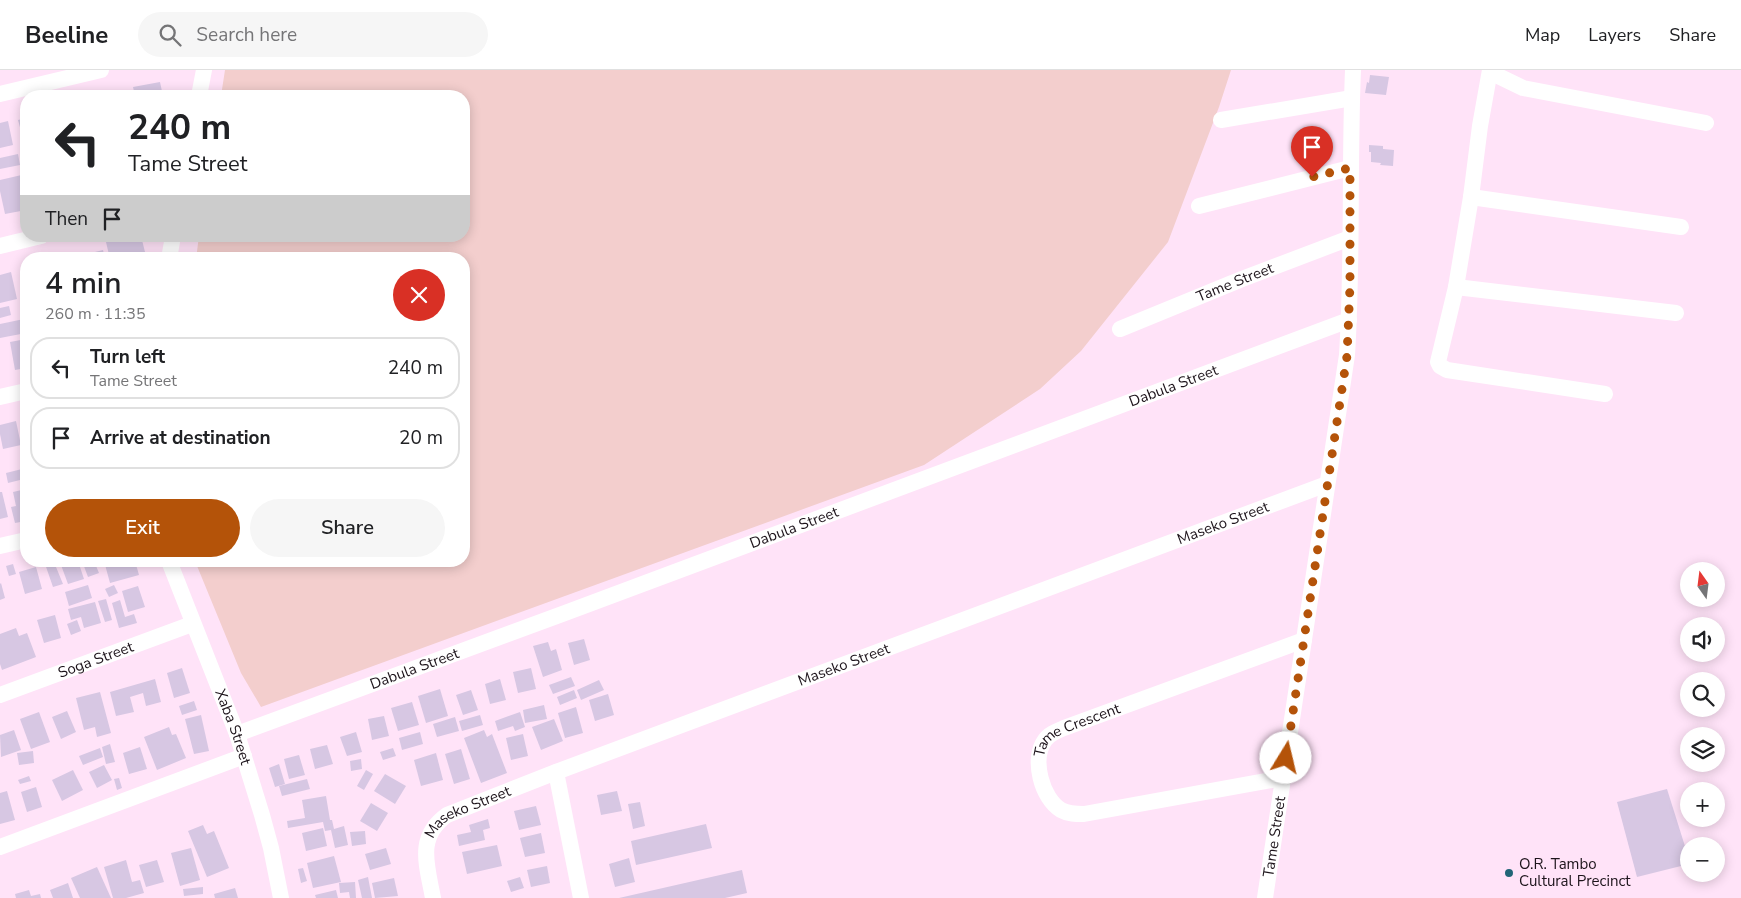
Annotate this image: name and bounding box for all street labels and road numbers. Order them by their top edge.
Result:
street label: Tame Street [1193,258,1277,307]
street label: Dabula Street [1126,360,1221,411]
street label: Maseko Street [1174,496,1272,549]
street label: Dabula Street [747,501,842,553]
street label: Soga Street [55,636,137,683]
street label: Maseko Street [795,638,893,691]
street label: Dabula Street [367,643,462,694]
street label: Xaba Street [210,686,256,768]
street label: Tame Crescent [1029,698,1124,759]
street label: Maseko Street [420,781,514,842]
street label: Tame Street [1258,794,1290,878]

